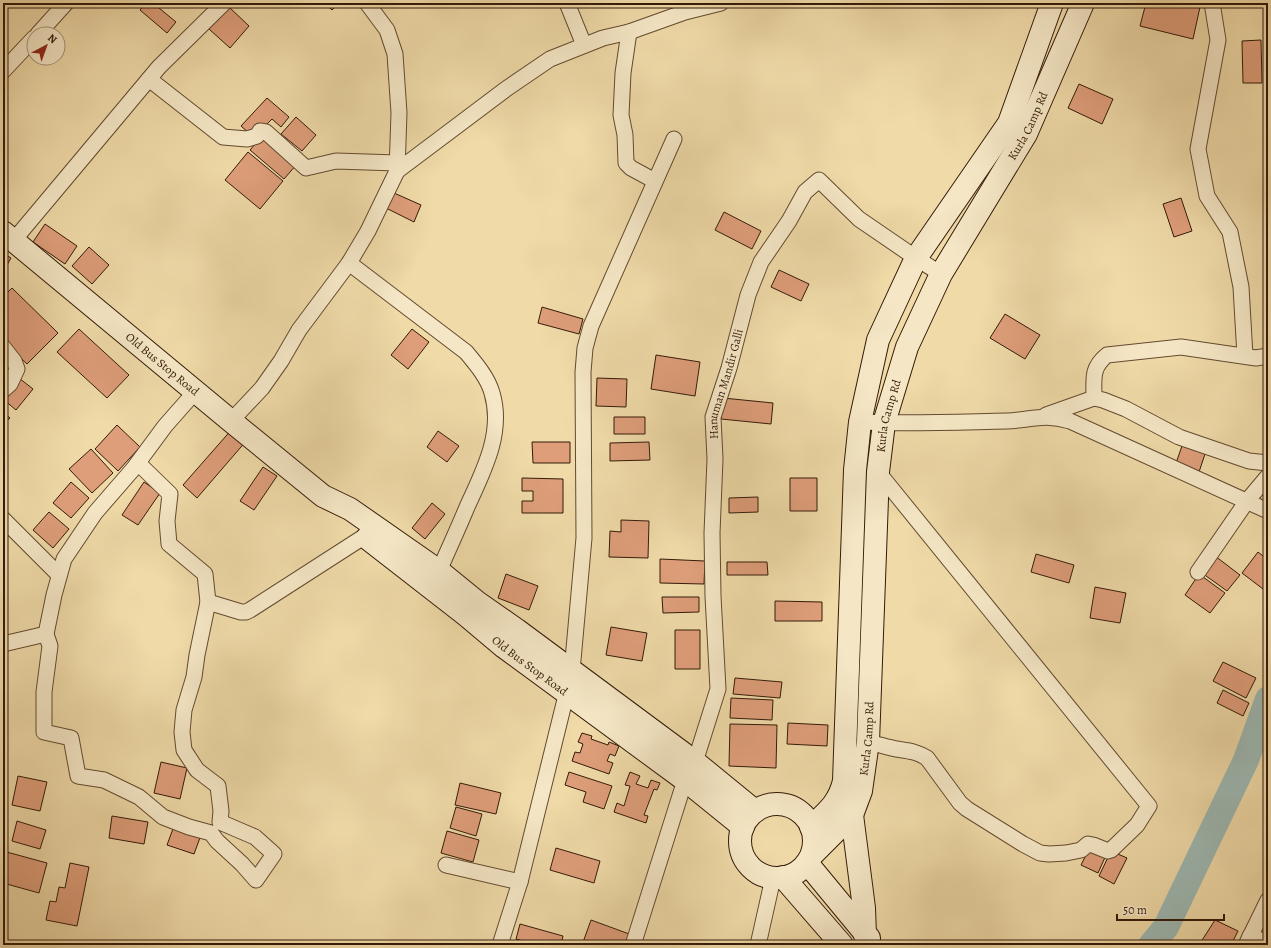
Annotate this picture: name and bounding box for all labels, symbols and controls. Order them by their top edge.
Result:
north arrow [26,26,66,66]
text: N [44,31,60,47]
street label: Kurla Camp Rd [1004,89,1052,163]
street label: Hanuman Mandir Galli [705,327,747,440]
street label: Old Bus Stop Road [122,329,203,400]
street label: Kurla Camp Rd [872,377,905,453]
street label: Old Bus Stop Road [488,632,572,700]
street label: Kurla Camp Rd [855,701,878,777]
scale bar [1117,896,1224,922]
text: 50 m [1123,902,1147,918]

